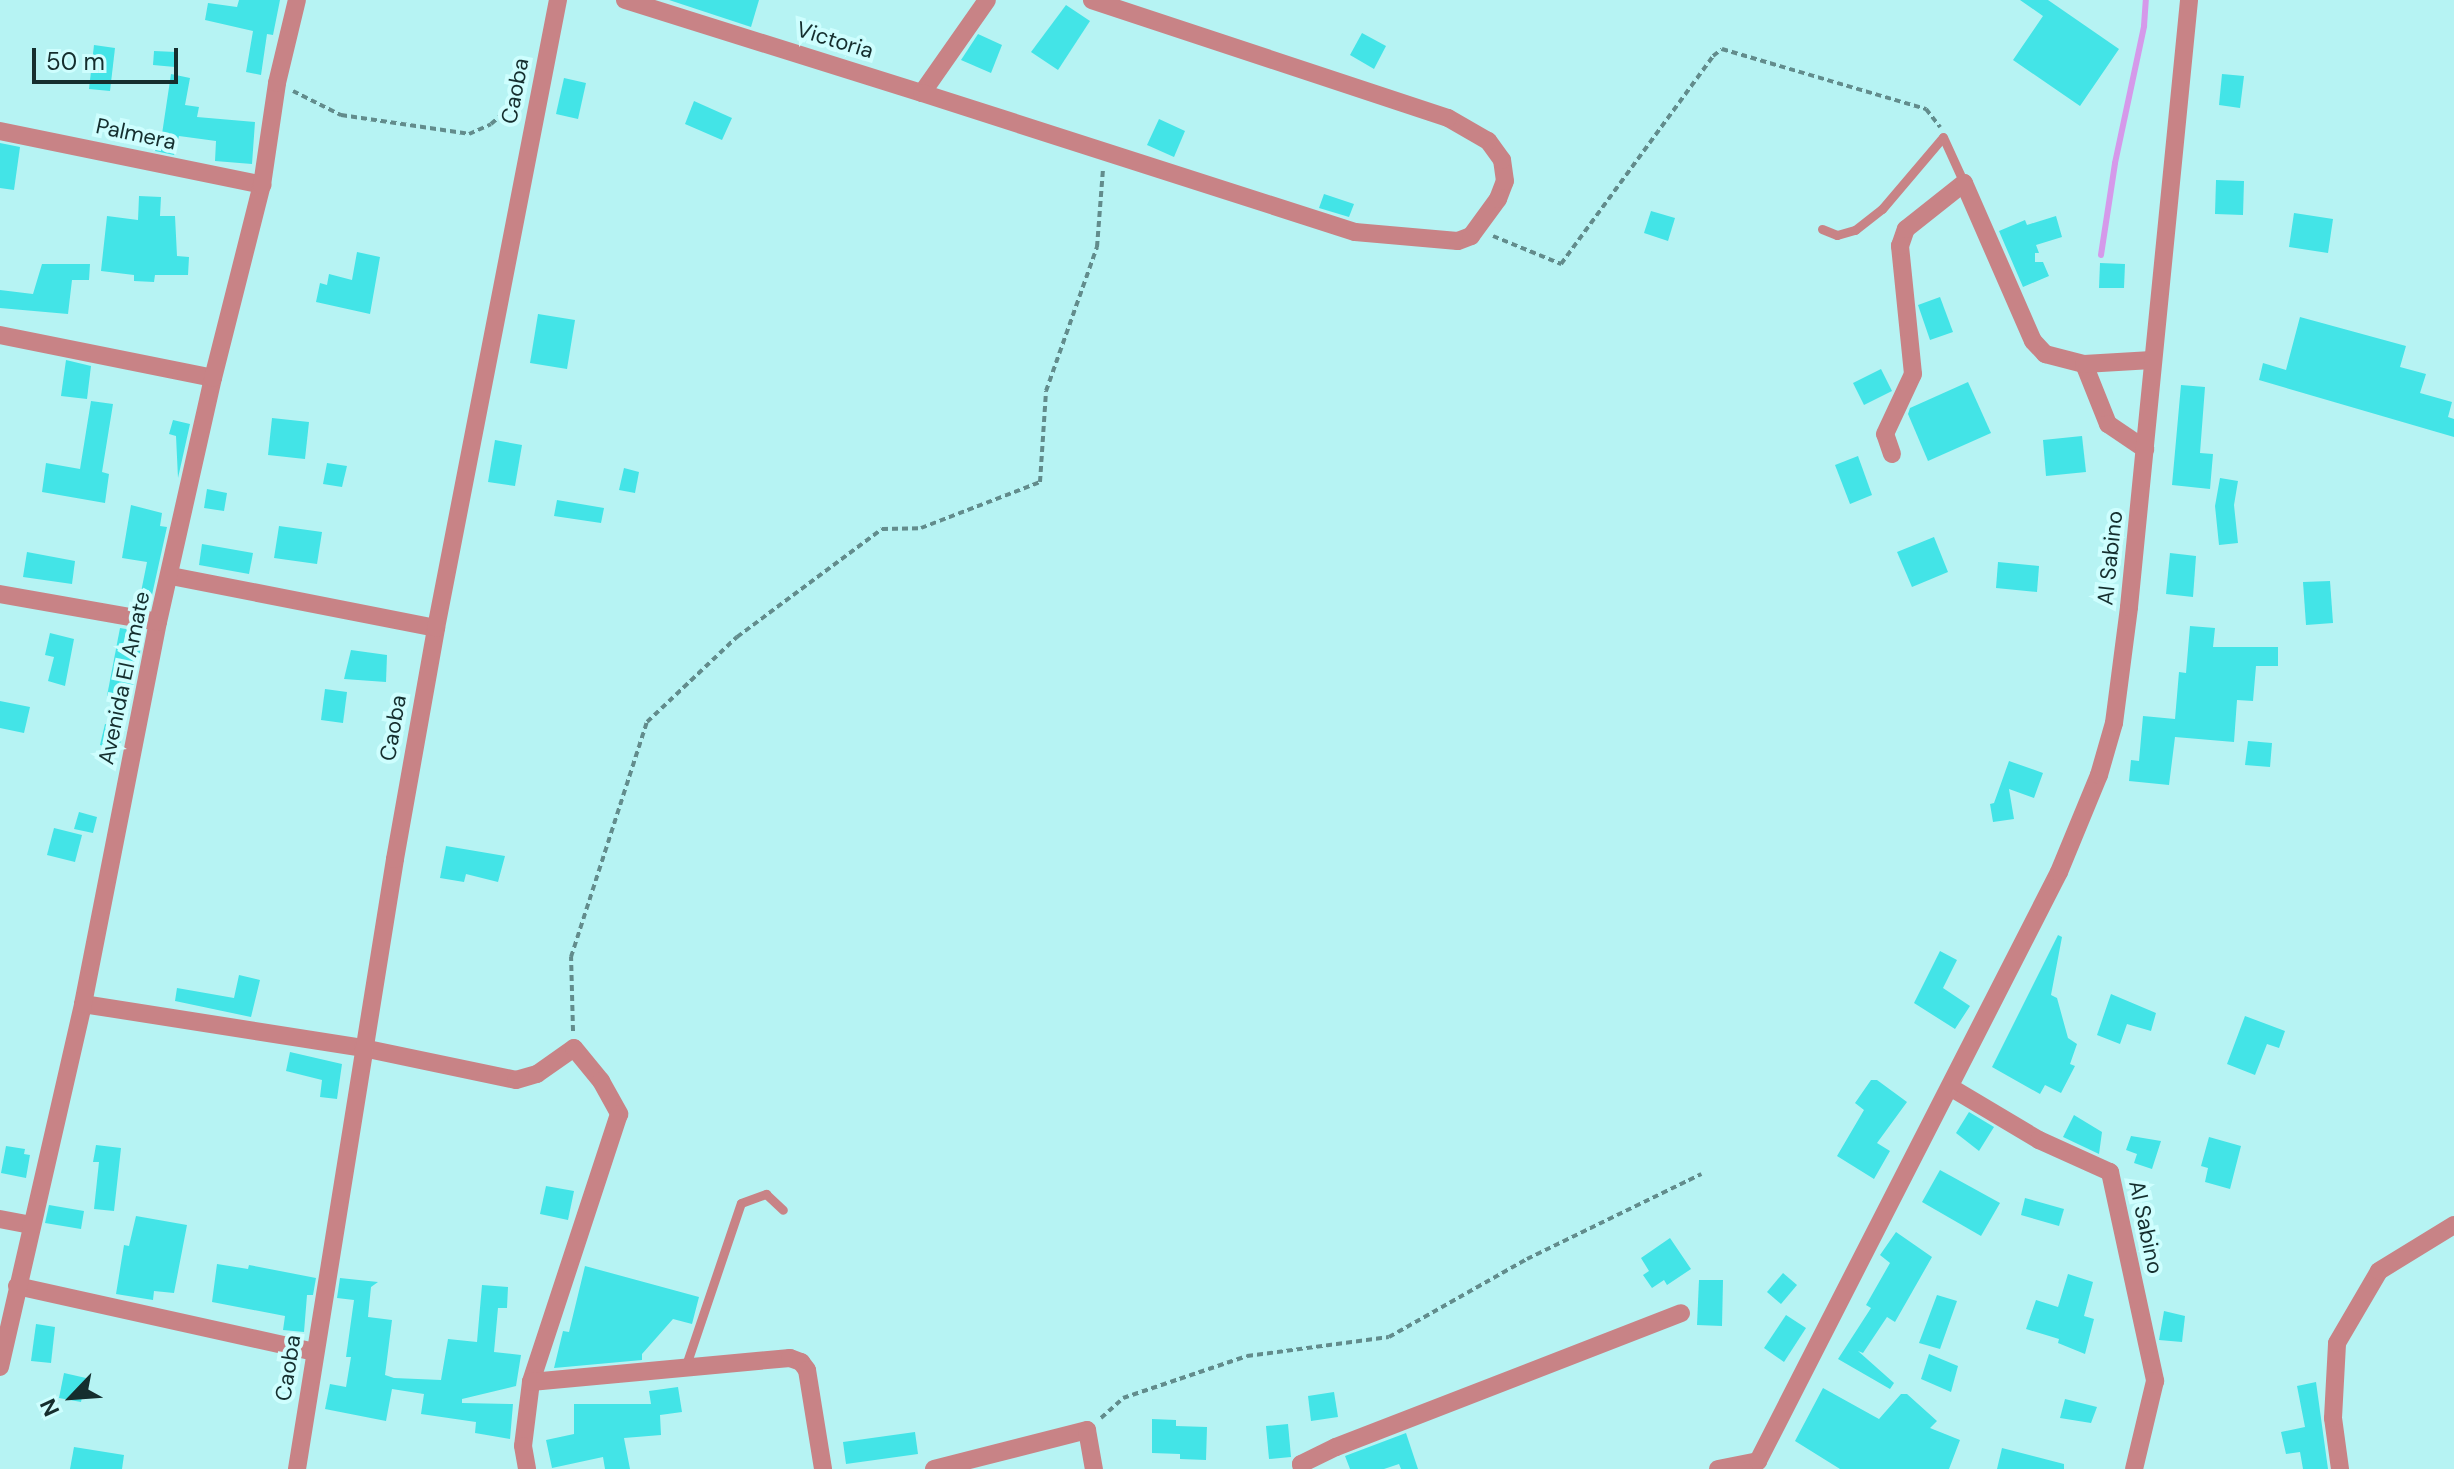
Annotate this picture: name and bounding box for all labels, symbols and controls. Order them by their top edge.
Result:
street label: Victoria [793,16,877,64]
scale bar [36,32,182,82]
text: 50 m [46,46,105,77]
street label: Caoba [496,56,534,126]
street label: Palmera [93,113,179,155]
street label: Al Sabino [2092,509,2128,607]
street label: Avenida El Amate [93,589,155,767]
street label: Caoba [374,693,412,763]
street label: Al Sabino [2123,1178,2169,1276]
street label: Caoba [270,1333,306,1403]
north arrow [32,1357,112,1437]
text: N [33,1394,66,1421]

